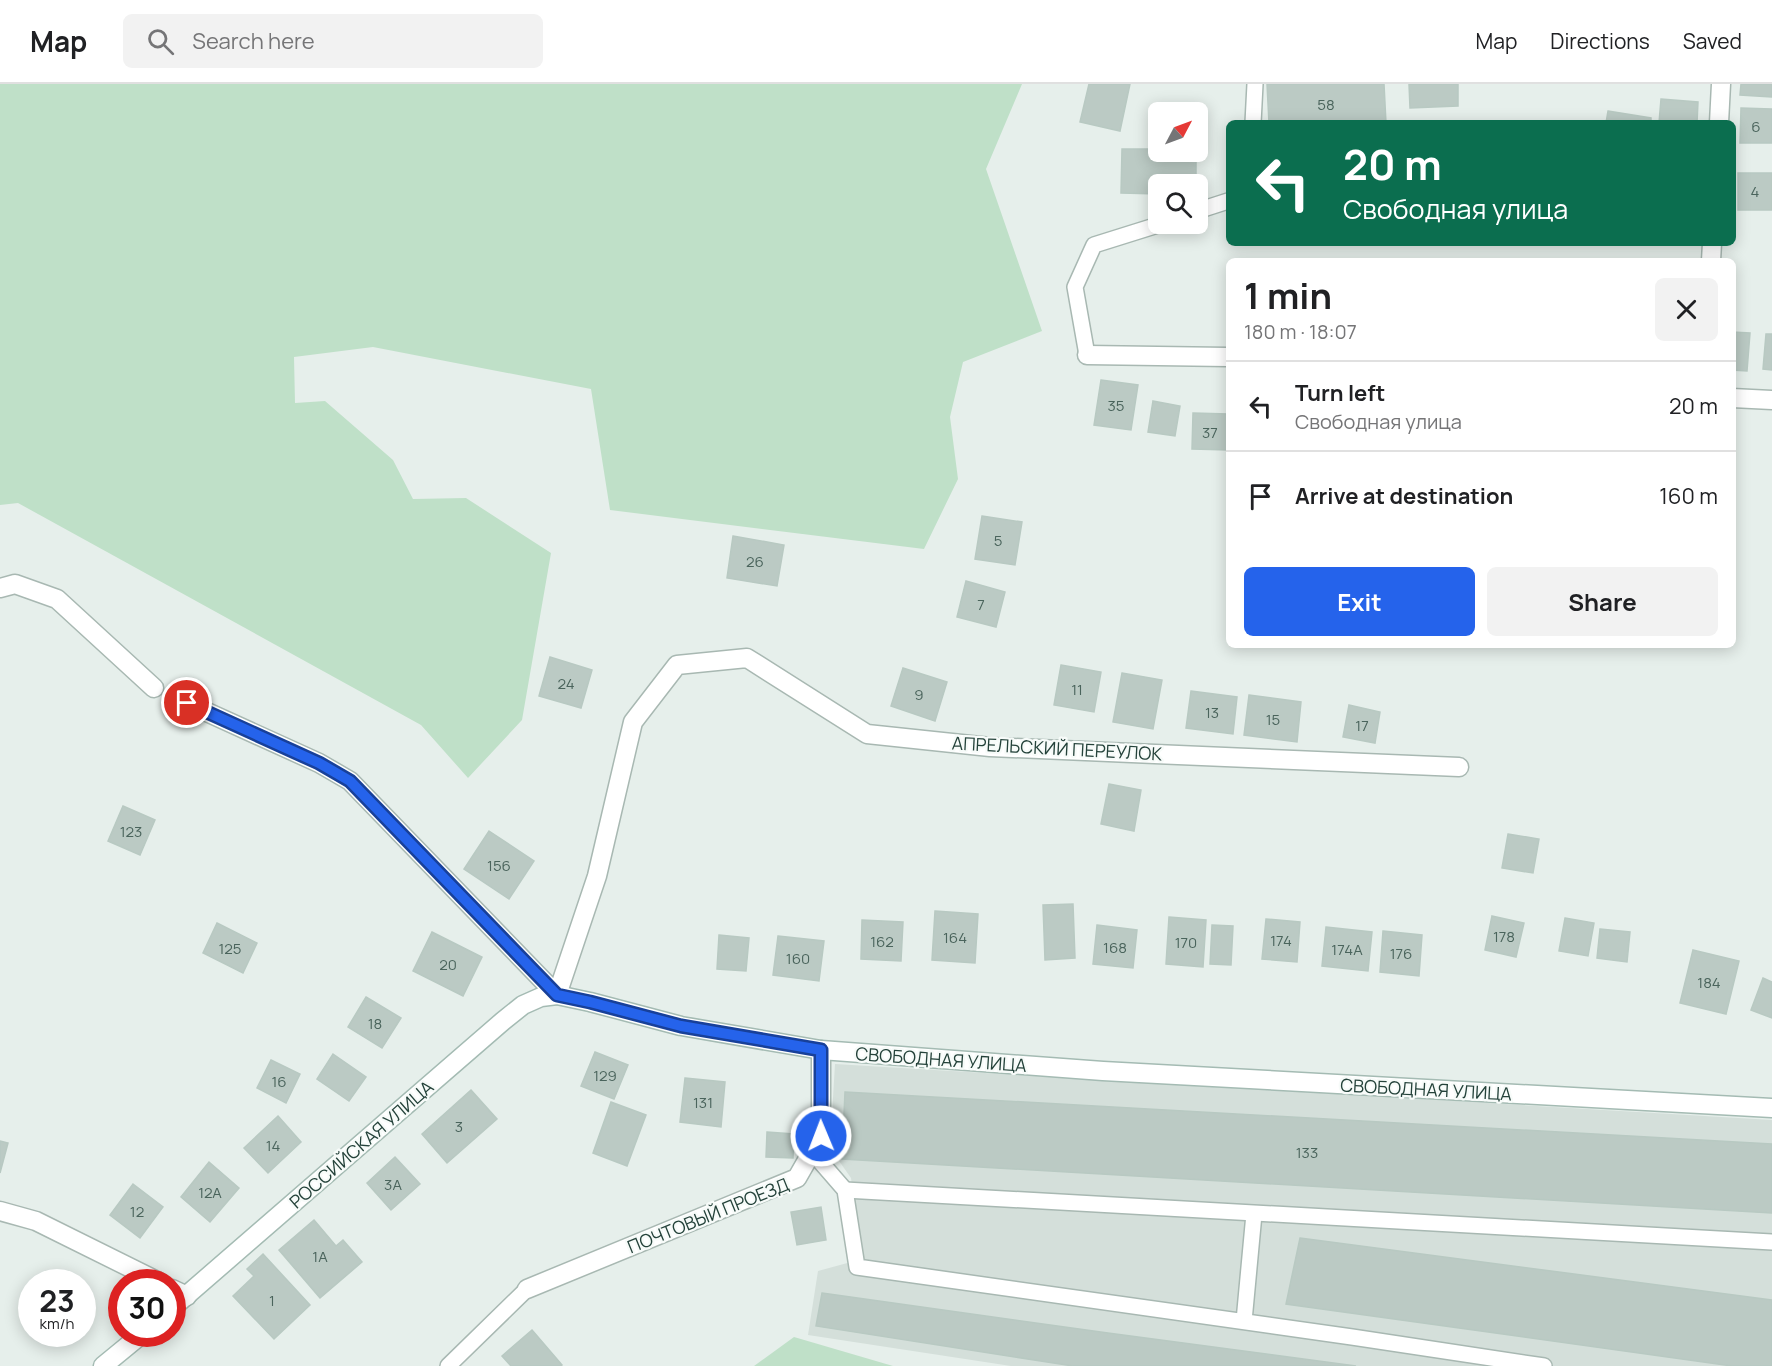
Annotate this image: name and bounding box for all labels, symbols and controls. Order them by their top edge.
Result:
search box [123,14,543,68]
text: Map [30,22,87,60]
icon: search [144,25,177,58]
text: Search here [192,26,315,56]
text: Map [1476,27,1517,55]
text: Directions [1550,27,1650,55]
text: Saved [1683,27,1742,55]
house number: 58 [1317,94,1335,115]
north arrow [1148,102,1208,162]
map controls [1148,102,1208,234]
house number: 6 [1751,116,1761,137]
text: 20 m [1343,135,1442,193]
icon: left [1244,144,1322,222]
button: search [1148,174,1208,234]
house number: 4 [1751,181,1760,202]
text: Свободная улица [1343,190,1568,227]
text: 1 min [1244,271,1332,320]
button: close [1655,278,1718,341]
text: 180 m · 18:07 [1244,318,1357,345]
text: Turn left [1295,378,1385,408]
icon: left [1244,390,1277,423]
text: 20 m [1669,391,1718,421]
house number: 35 [1108,395,1124,416]
text: Свободная улица [1295,408,1462,435]
house number: 37 [1202,422,1218,443]
icon: arrive [1244,480,1277,513]
text: Arrive at destination [1295,481,1513,511]
text: 160 m [1659,481,1718,511]
house number: 5 [994,530,1002,551]
house number: 26 [746,551,764,572]
button: Exit [1244,567,1475,636]
button: Share [1487,567,1718,636]
house number: 7 [977,594,985,615]
house number: 24 [557,673,575,694]
pin [161,677,212,728]
house number: 11 [1071,679,1083,700]
house number: 9 [914,684,924,705]
icon: arrive [170,686,203,719]
house number: 13 [1205,702,1219,723]
house number: 15 [1266,709,1280,730]
house number: 17 [1355,715,1369,736]
street label: АПРЕЛЬСКИЙ ПЕРЕУЛОК [951,731,1163,766]
house number: 123 [120,821,142,842]
house number: 156 [487,855,511,876]
house number: 178 [1493,926,1515,947]
house number: 164 [943,927,967,948]
house number: 174 [1270,930,1292,951]
house number: 162 [870,931,894,952]
house number: 170 [1175,932,1197,953]
house number: 168 [1103,937,1127,958]
house number: 125 [218,938,242,959]
house number: 174А [1331,939,1363,960]
house number: 176 [1390,943,1412,964]
house number: 160 [786,948,810,969]
house number: 20 [439,954,457,975]
house number: 184 [1697,972,1721,993]
house number: 18 [368,1013,382,1034]
street label: СВОБОДНАЯ УЛИЦА [855,1041,1028,1077]
house number: 129 [593,1065,617,1086]
house number: 16 [271,1071,287,1092]
street label: СВОБОДНАЯ УЛИЦА [1340,1073,1513,1106]
street label: РОССИЙСКАЯ УЛИЦА [284,1074,439,1213]
house number: 131 [693,1092,713,1113]
position arrow [789,1104,853,1168]
house number: 3 [455,1116,463,1137]
house number: 14 [266,1135,280,1156]
house number: 133 [1296,1142,1318,1163]
street label: ПОЧТОВЫЙ ПРОЕЗД [624,1172,792,1258]
house number: 3А [384,1174,402,1195]
house number: 12А [198,1182,222,1203]
house number: 12 [130,1201,144,1222]
house number: 1А [312,1246,328,1267]
speed limit sign: 30 [108,1269,186,1347]
text: 23 [39,1280,75,1321]
house number: 1 [269,1290,275,1311]
text: km/h [40,1313,74,1334]

